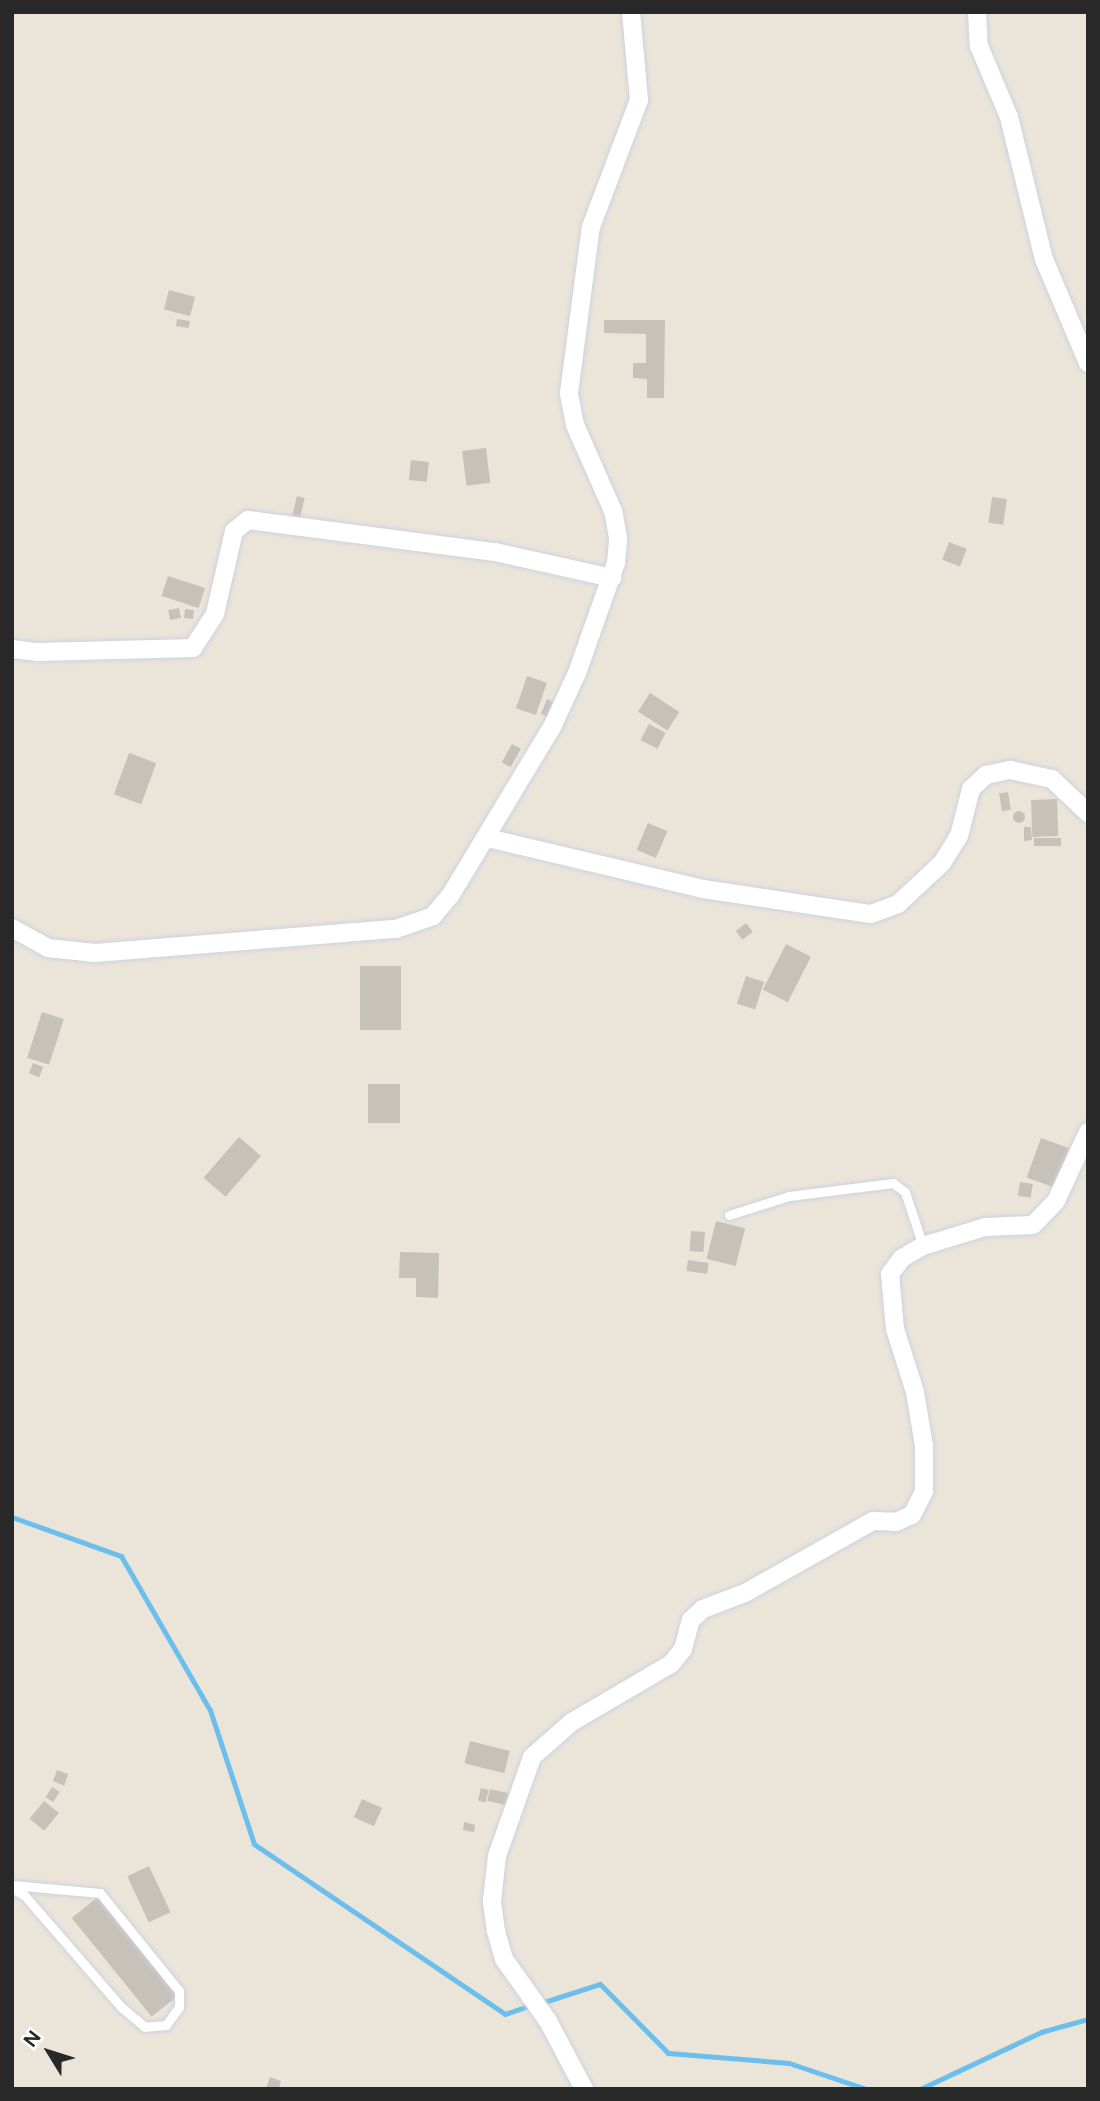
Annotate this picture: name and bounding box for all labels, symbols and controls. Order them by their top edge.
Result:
north arrow [14,2017,84,2087]
text: N [18,2026,46,2052]

